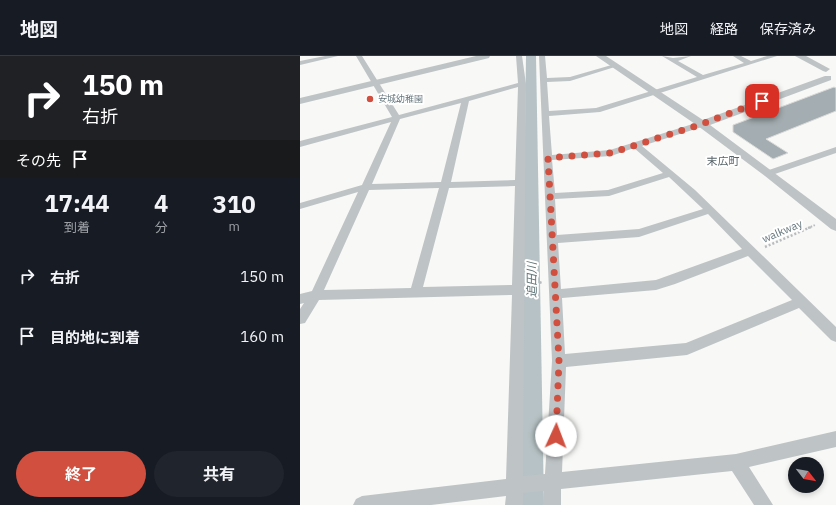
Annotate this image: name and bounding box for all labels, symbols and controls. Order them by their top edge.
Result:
text: 地図 [20,17,58,41]
text: 地図 [660,20,688,38]
text: 経路 [710,20,738,38]
text: 保存済み [760,20,816,38]
text: 150 m [82,66,164,103]
icon: right [16,72,68,124]
pin [745,84,779,118]
icon: arrive [751,90,773,112]
place label: 安城幼稚園 [378,93,423,104]
marker: 安城幼稚園 [365,94,375,104]
text: 右折 [82,105,118,128]
icon: arrive [69,148,91,170]
text: その先 [16,151,61,170]
district label: 末広町 [707,154,740,168]
text: 17:44 [44,187,110,219]
text: 4 [154,187,168,219]
text: 310 [213,188,256,220]
street label: walkway [760,216,805,246]
text: m [228,218,240,235]
text: 到着 [64,219,90,236]
text: 分 [155,219,168,236]
water label: 追田川 [524,260,539,298]
icon: right [16,265,38,287]
text: 150 m [240,267,284,286]
text: 右折 [50,268,80,287]
icon: arrive [16,325,38,347]
text: 160 m [240,327,284,346]
text: 目的地に到着 [50,328,140,347]
position arrow [535,415,577,457]
button: 終了 [16,451,146,497]
button: 共有 [154,451,284,497]
north arrow [788,457,824,493]
map controls [788,457,824,493]

